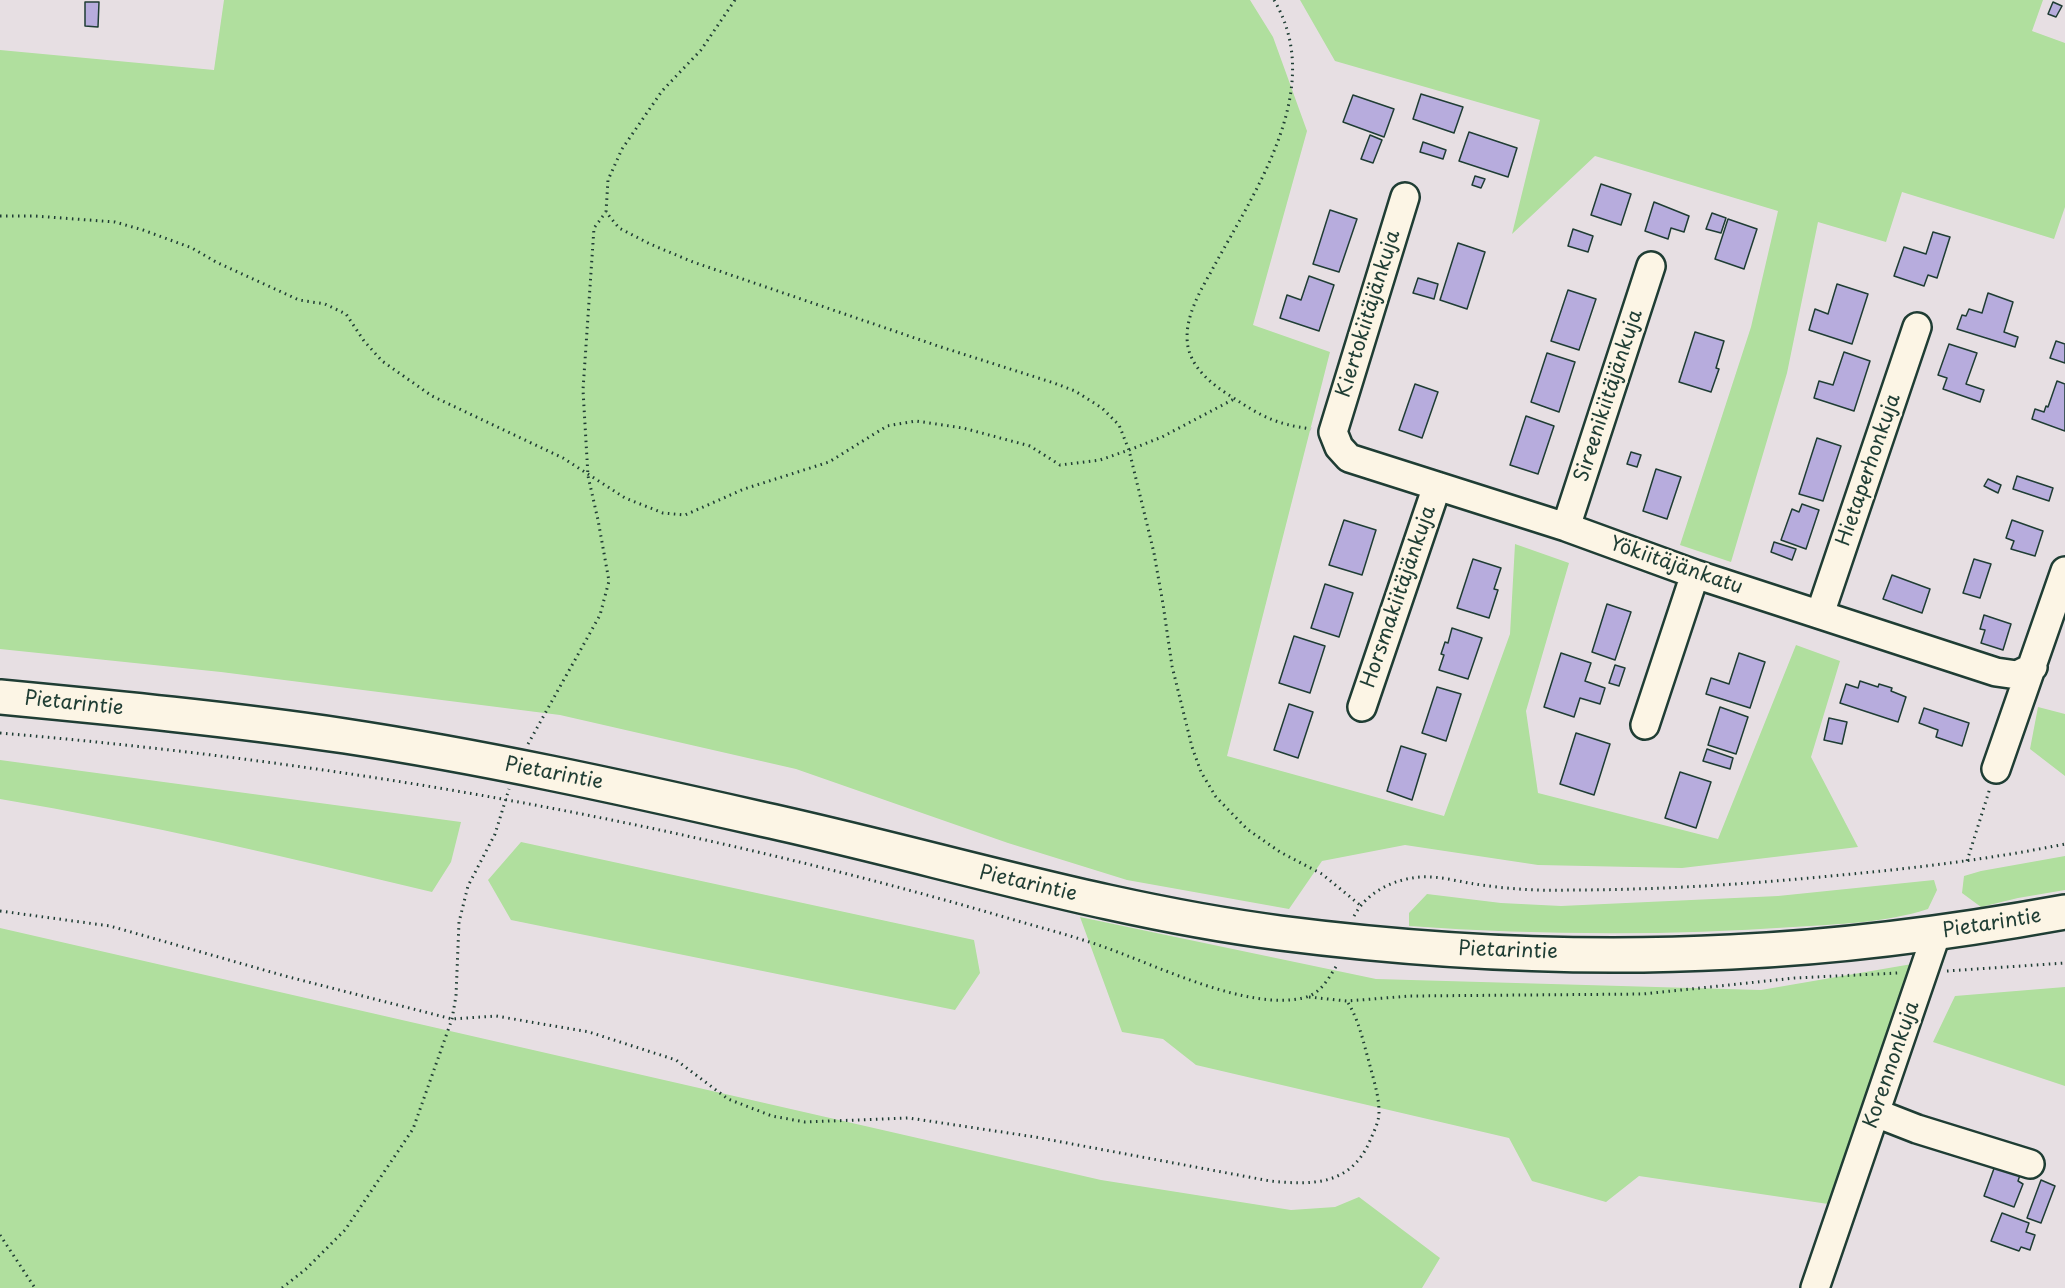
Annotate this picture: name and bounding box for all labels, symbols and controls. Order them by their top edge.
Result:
street label: Kiertokiitäjänkuja [1332,227,1406,401]
street label: Sireenikiitäjänkuja [1570,307,1648,485]
street label: Hietaperhonkuja [1832,391,1906,549]
street label: Horsmakiitäjänkuja [1357,503,1441,691]
street label: Yökiitäjänkatu [1606,532,1746,600]
street label: Pietarintie [23,687,125,721]
street label: Pietarintie [503,753,605,795]
street label: Pietarintie [977,861,1079,907]
street label: Pietarintie [1941,904,2043,944]
street label: Pietarintie [1458,937,1558,965]
street label: Korennonkuja [1859,998,1925,1132]

